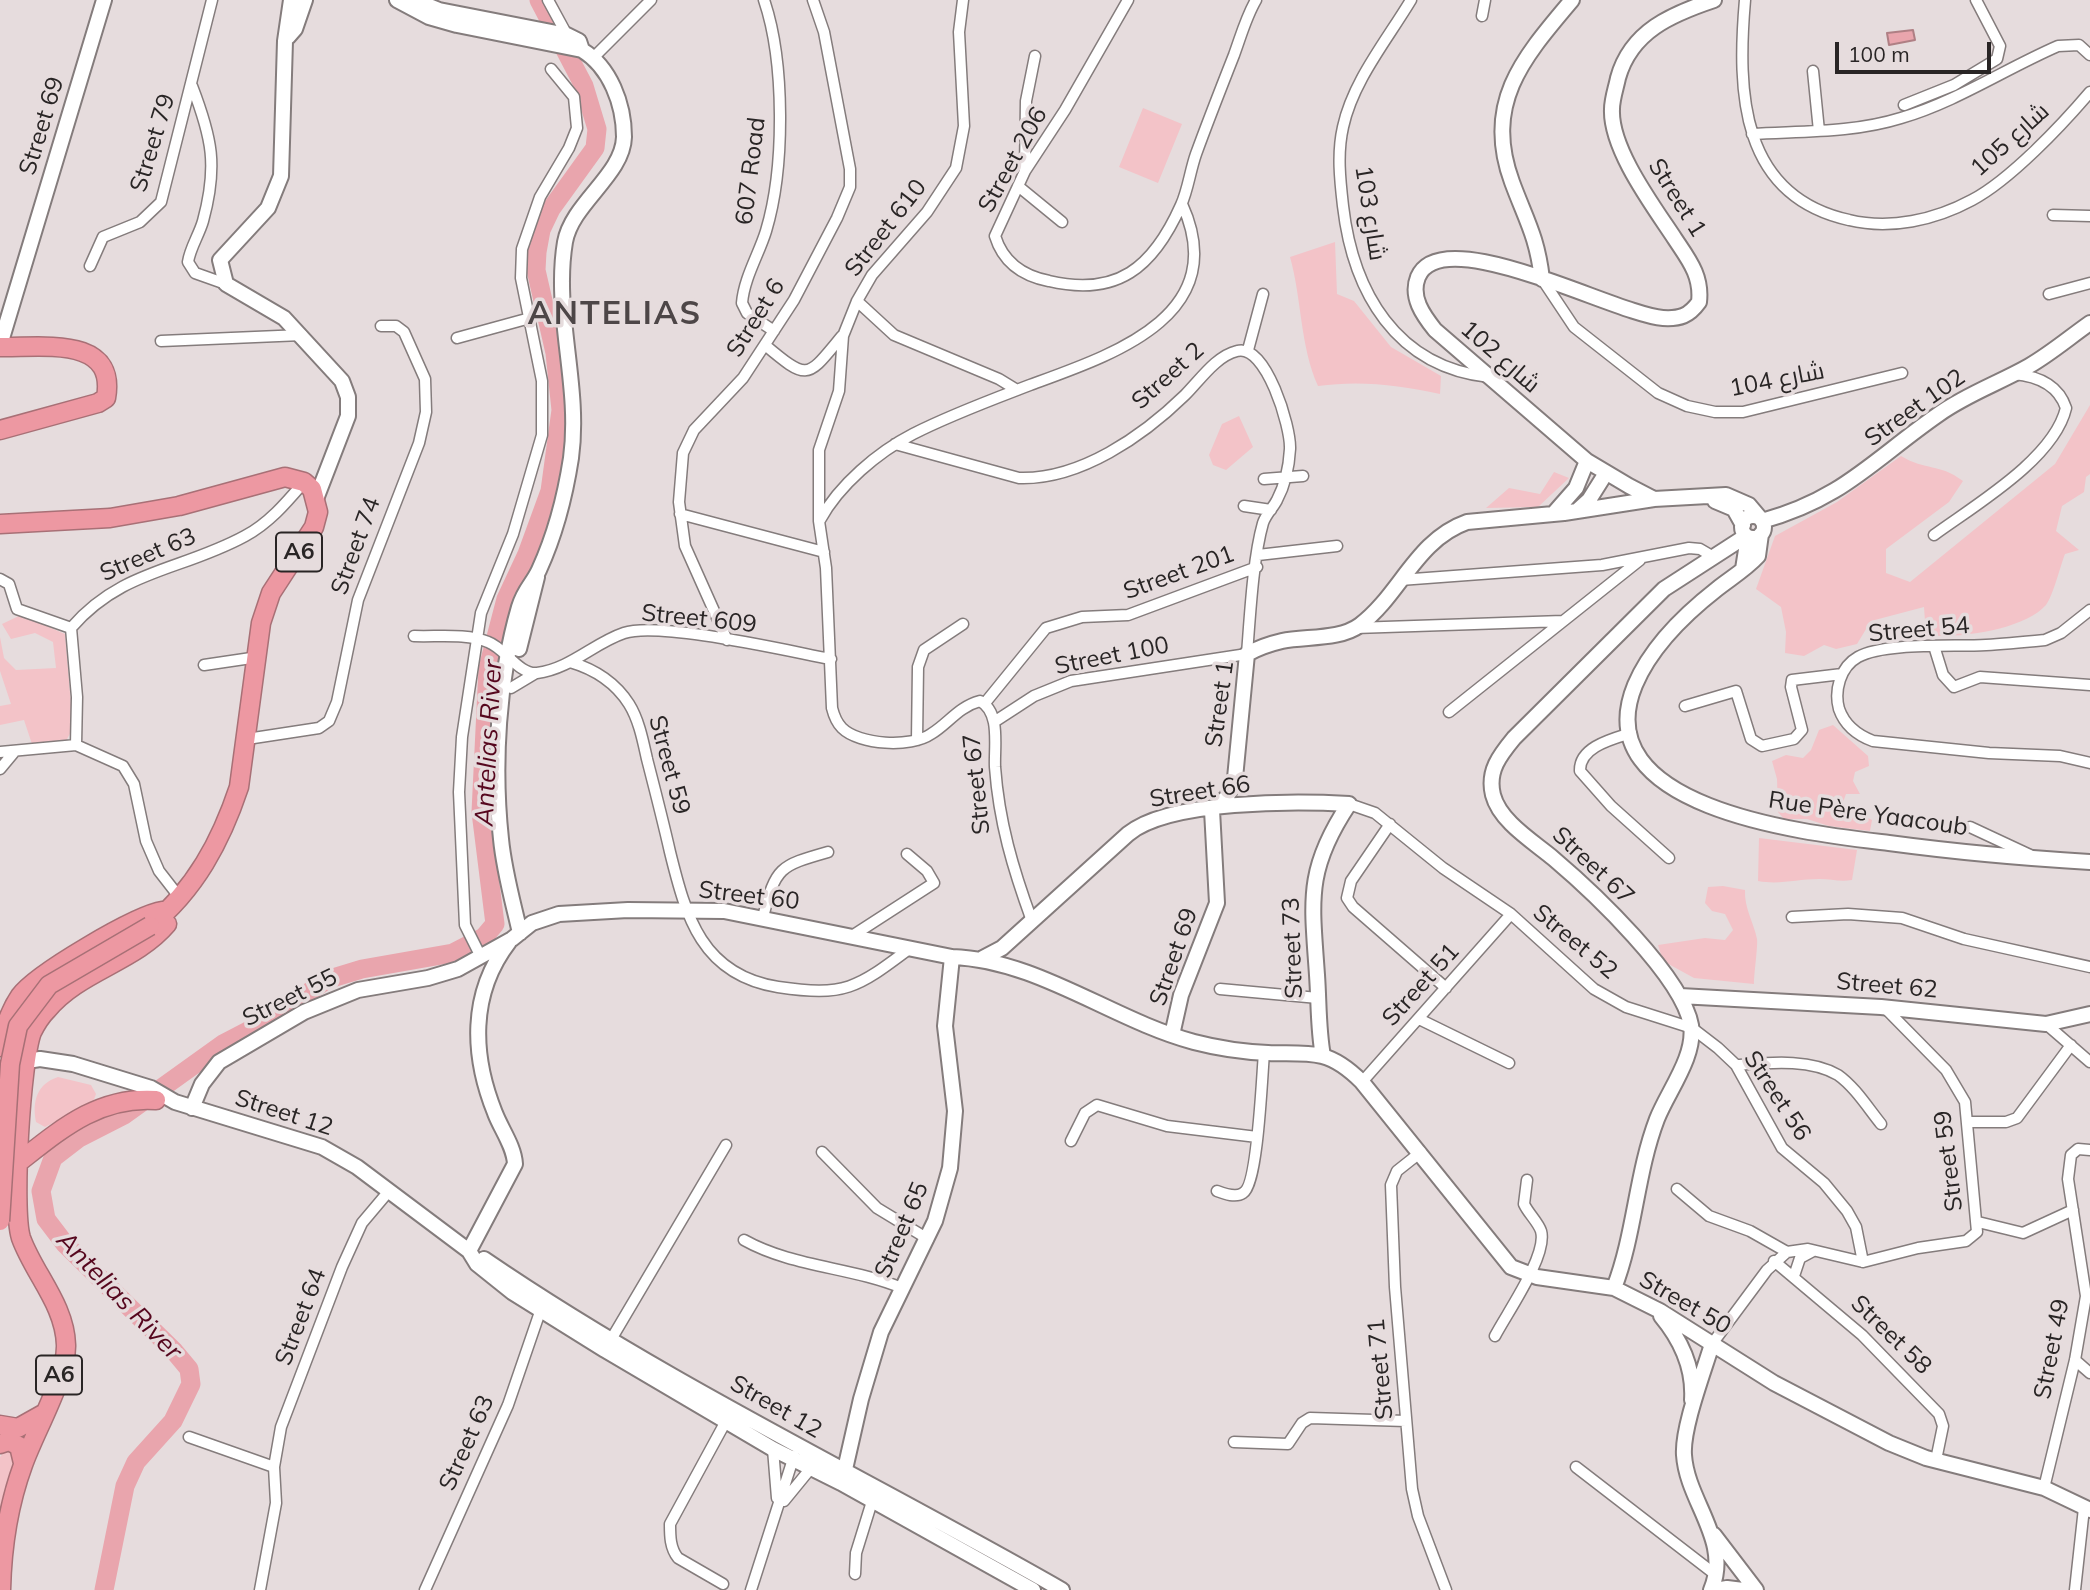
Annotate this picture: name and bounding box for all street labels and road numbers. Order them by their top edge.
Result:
street label: Street 69 [13,73,71,179]
street label: Street 79 [124,90,182,196]
street label: شارع 105 [1965,97,2055,183]
street label: Street 206 [972,102,1054,218]
street label: 607 Road [730,115,772,227]
street label: Street 1 [1642,153,1712,243]
street label: شارع 103 [1348,163,1392,263]
street label: Street 610 [839,173,933,283]
street label: Street 6 [721,273,791,363]
street label: شارع 102 [1454,315,1546,399]
street label: Street 2 [1126,336,1210,416]
street label: شارع 104 [1727,357,1827,403]
street label: Street 102 [1859,363,1971,453]
street label: Street 74 [325,493,387,599]
street label: Street 63 [96,522,200,588]
road number: A6 [276,532,322,572]
street label: Street 201 [1120,540,1238,606]
street label: Street 609 [640,599,758,639]
street label: Street 54 [1867,611,1971,649]
street label: Street 100 [1052,631,1172,681]
street label: Street 1 [1200,659,1240,749]
street label: Street 59 [642,712,696,818]
street label: Street 67 [957,732,997,836]
street label: Street 66 [1148,770,1252,814]
street label: Rue Père Yaacoub [1767,786,1969,842]
street label: Street 67 [1546,821,1640,911]
street label: Street 60 [697,876,801,916]
street label: Street 73 [1277,897,1309,999]
street label: Street 52 [1527,898,1623,986]
street label: Street 69 [1144,904,1204,1010]
street label: Street 51 [1376,938,1466,1032]
street label: Street 55 [238,963,342,1033]
street label: Street 62 [1835,967,1939,1005]
street label: Street 56 [1737,1046,1817,1146]
street label: Street 12 [231,1084,337,1142]
street label: Street 59 [1929,1109,1969,1213]
street label: Street 65 [869,1178,935,1282]
street label: Street 64 [269,1264,333,1370]
street label: Street 50 [1634,1265,1736,1341]
street label: Street 58 [1845,1289,1937,1381]
street label: Street 49 [2028,1296,2076,1402]
street label: Street 71 [1362,1317,1400,1421]
road number: A6 [36,1356,82,1394]
street label: Street 12 [725,1369,827,1445]
street label: Street 63 [433,1391,501,1495]

